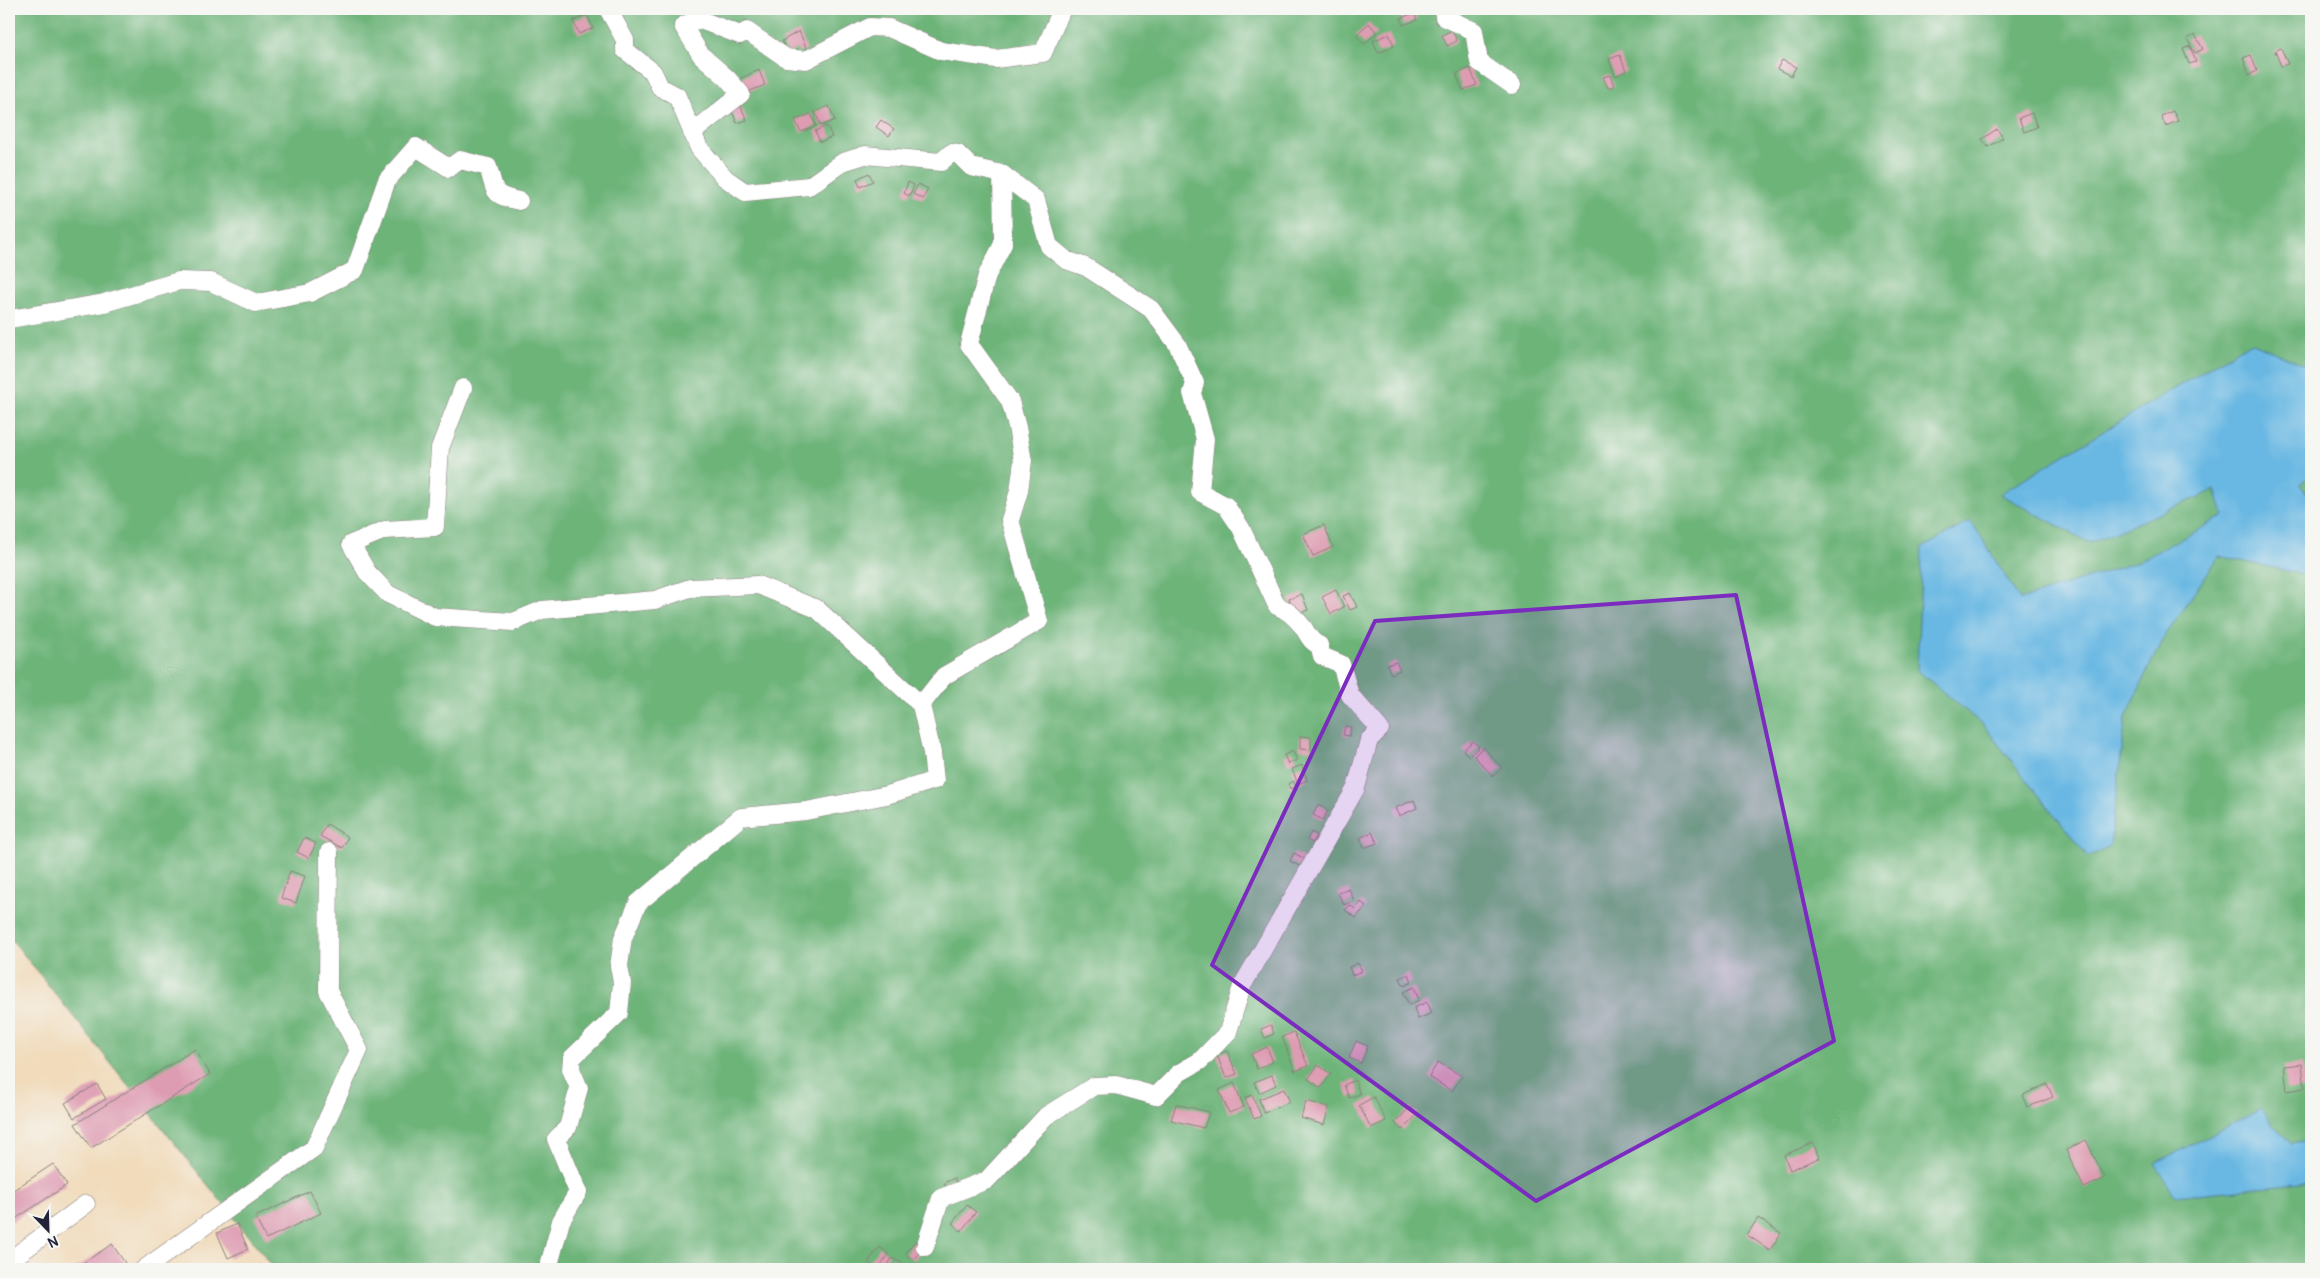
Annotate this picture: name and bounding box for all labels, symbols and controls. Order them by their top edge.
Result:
north arrow [22,1206,72,1256]
text: N [45,1232,61,1251]

